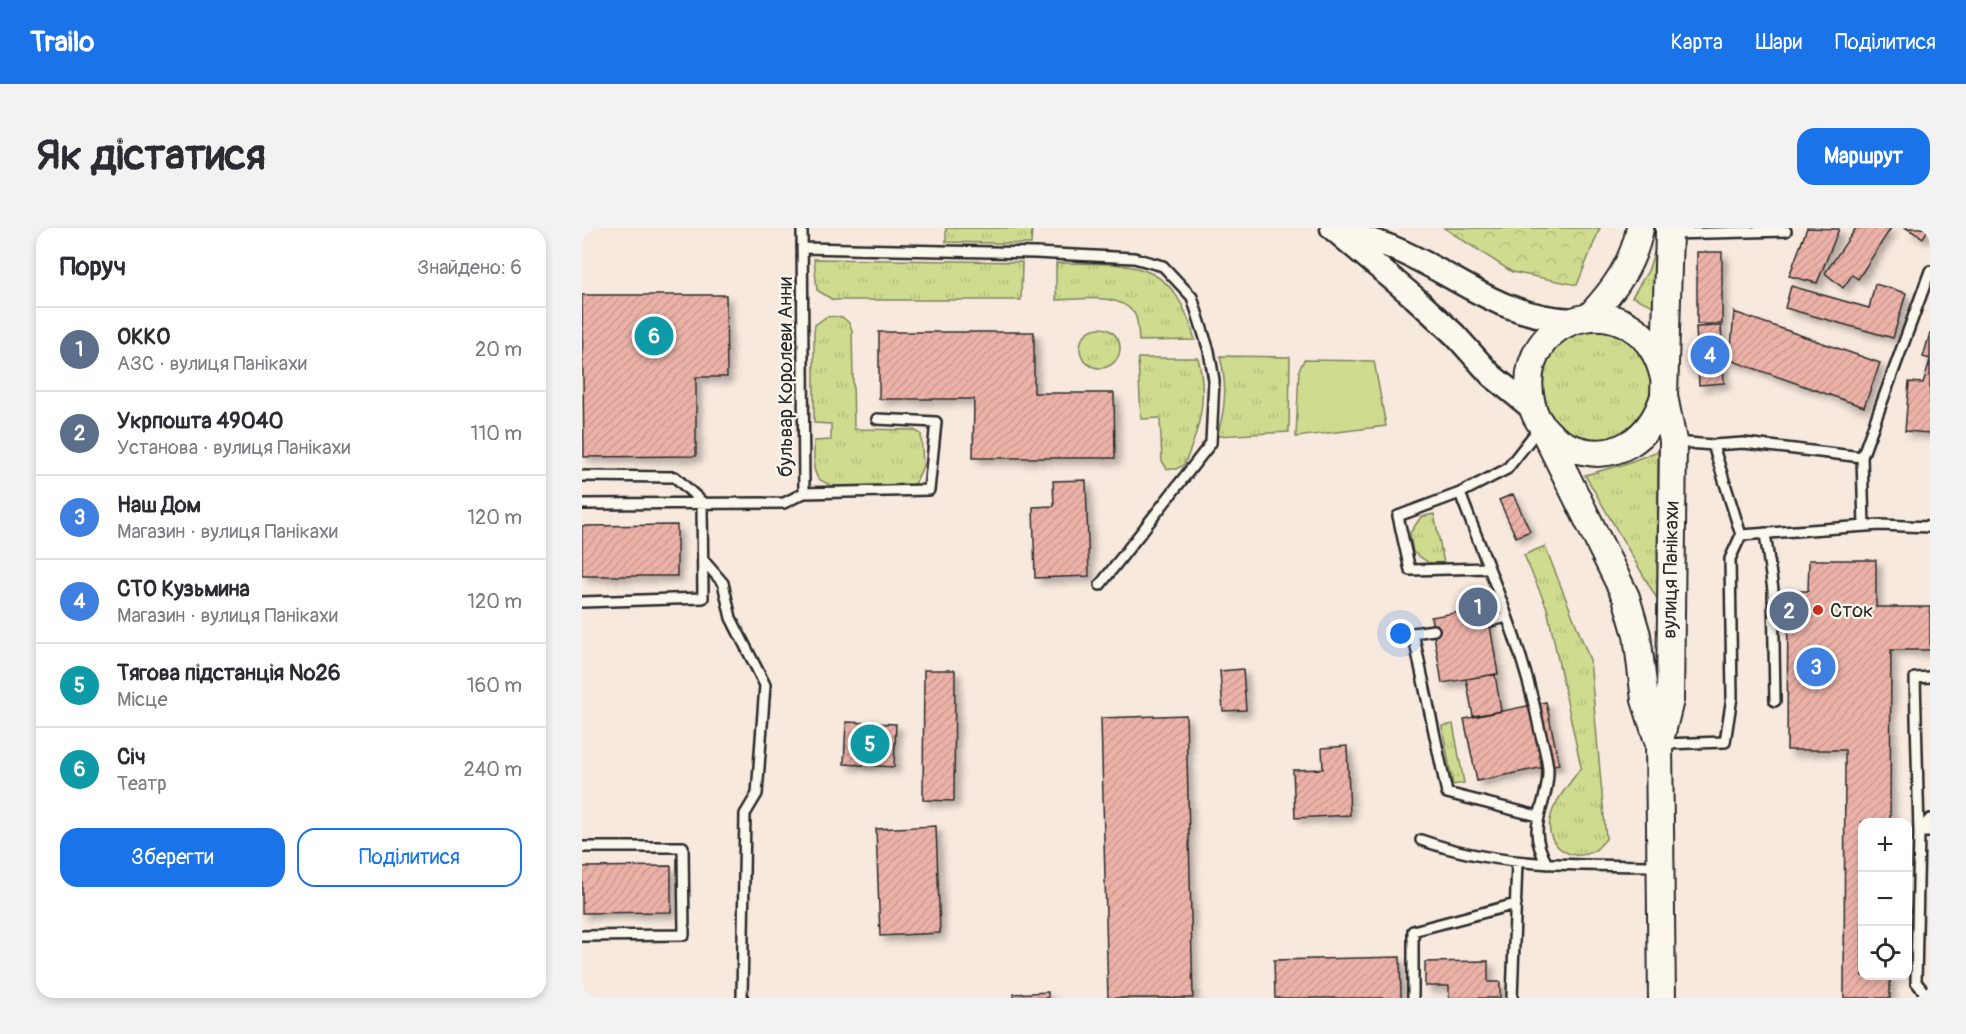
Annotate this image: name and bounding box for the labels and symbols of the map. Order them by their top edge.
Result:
street label: бульвар Королеви Анни [773,277,798,477]
pin: 6 [634,314,674,358]
pin: 4 [1690,332,1730,378]
street label: вулиця Панікахи [1657,501,1684,639]
pin: 1 [1458,584,1498,629]
pin: 2 [1770,588,1808,634]
place label: Сток [1830,598,1873,623]
marker: Сток [1811,603,1825,617]
your location [1386,619,1415,648]
pin: 3 [1796,644,1836,690]
pin: 5 [850,722,890,766]

